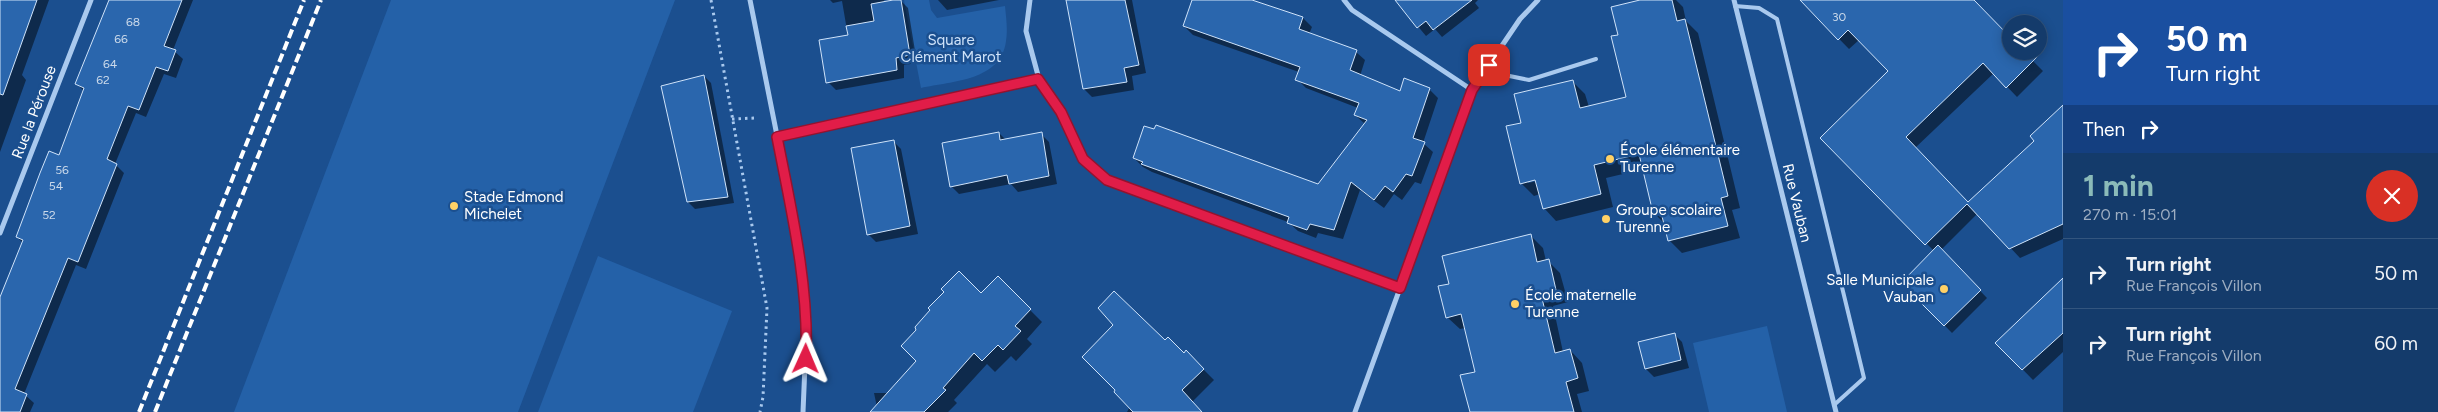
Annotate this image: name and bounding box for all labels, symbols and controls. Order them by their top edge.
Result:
house number: 30 [1832,10,1846,24]
house number: 68 [126,15,140,29]
map controls [2002,15,2047,60]
button: layers [2002,15,2047,60]
text: 50 m [2166,18,2248,60]
icon: right [2083,20,2148,85]
park label: Square Clément Marot [901,31,1002,66]
house number: 66 [114,32,128,46]
pin [1468,44,1510,86]
icon: arrive [1475,51,1503,79]
house number: 64 [103,57,118,71]
text: Turn right [2166,60,2261,87]
street label: Rue la Pérouse [8,63,60,161]
house number: 62 [96,73,110,87]
icon: right [2135,115,2163,143]
text: Then [2083,118,2125,141]
place label: École élémentaire Turenne [1620,141,1740,176]
marker: École élémentaire Turenne [1604,153,1616,165]
street label: Rue Vauban [1779,162,1815,244]
house number: 56 [55,163,69,177]
text: 1 min [2083,167,2154,204]
button: close [2366,170,2418,222]
house number: 54 [49,179,64,193]
place label: Stade Edmond Michelet [464,188,563,223]
marker: Stade Edmond Michelet [448,200,460,212]
place label: Groupe scolaire Turenne [1616,201,1722,236]
text: 270 m · 15:01 [2083,205,2177,224]
house number: 52 [42,208,56,222]
marker: Groupe scolaire Turenne [1600,213,1612,225]
text: Turn right [2126,253,2212,276]
icon: right [2083,260,2111,288]
text: 50 m [2374,262,2418,285]
place label: Salle Municipale Vauban [1826,271,1934,306]
text: Rue François Villon [2126,276,2262,295]
marker: Salle Municipale Vauban [1938,283,1950,295]
place label: École maternelle Turenne [1525,286,1637,321]
marker: École maternelle Turenne [1509,298,1521,310]
text: Turn right [2126,323,2212,346]
icon: right [2083,330,2111,358]
position arrow [779,332,831,384]
text: 60 m [2374,332,2418,355]
text: Rue François Villon [2126,346,2262,365]

